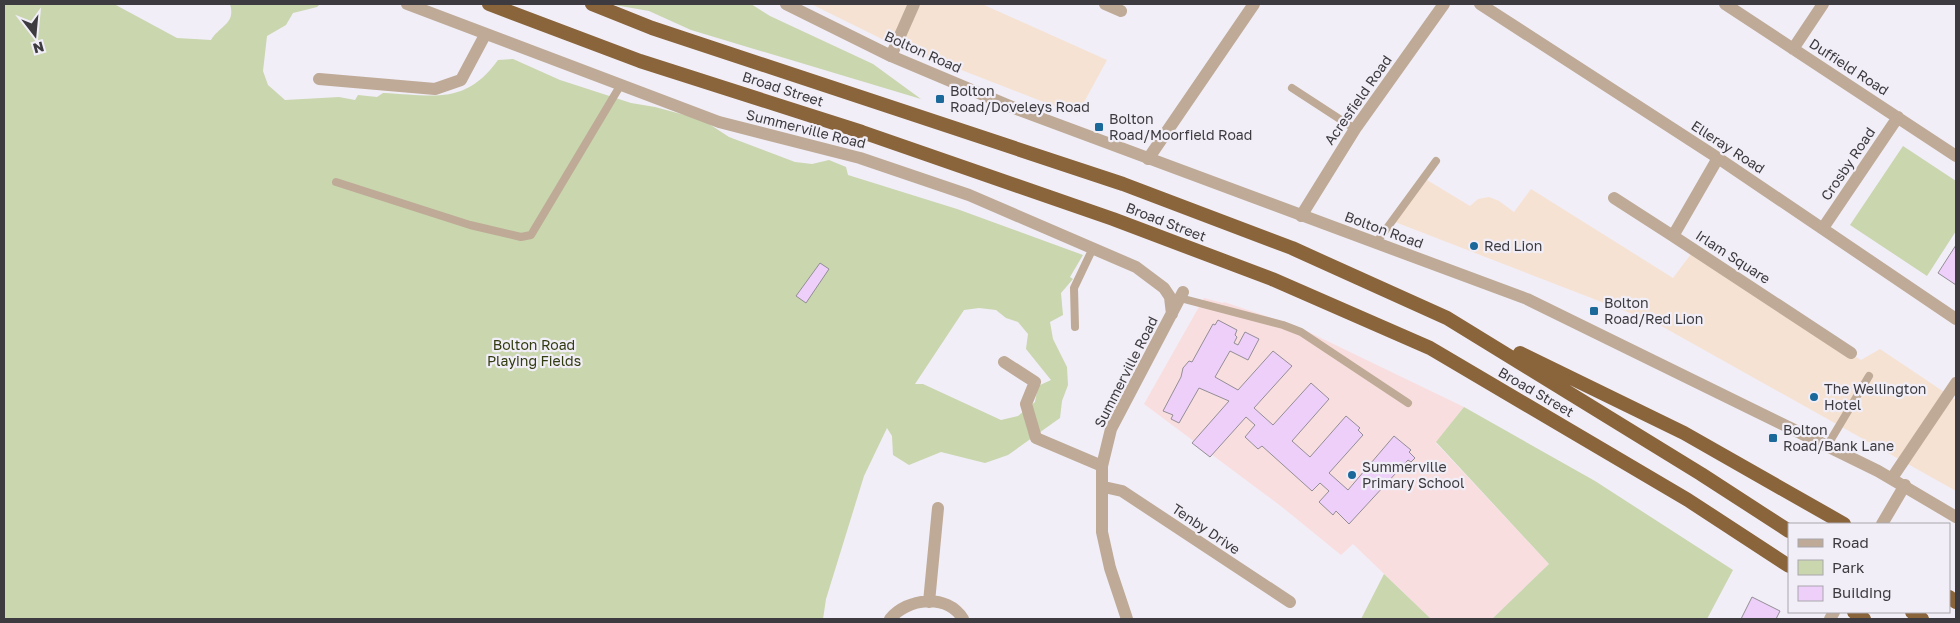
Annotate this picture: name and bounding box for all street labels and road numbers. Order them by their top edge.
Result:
street label: Bolton Road [882,27,964,76]
street label: Duffield Road [1806,35,1892,99]
street label: Acresfield Road [1320,52,1395,148]
street label: Broad Street [740,67,826,110]
street label: Summerville Road [745,105,868,152]
street label: Elleray Road [1688,117,1768,177]
street label: Crosby Road [1817,124,1878,204]
street label: Broad Street [1124,198,1209,245]
street label: Bolton Road [1343,207,1426,252]
street label: Irlam Square [1693,226,1774,287]
street label: Summerville Road [1090,313,1161,430]
street label: Broad Street [1495,363,1577,420]
street label: Tenby Drive [1169,500,1244,558]

